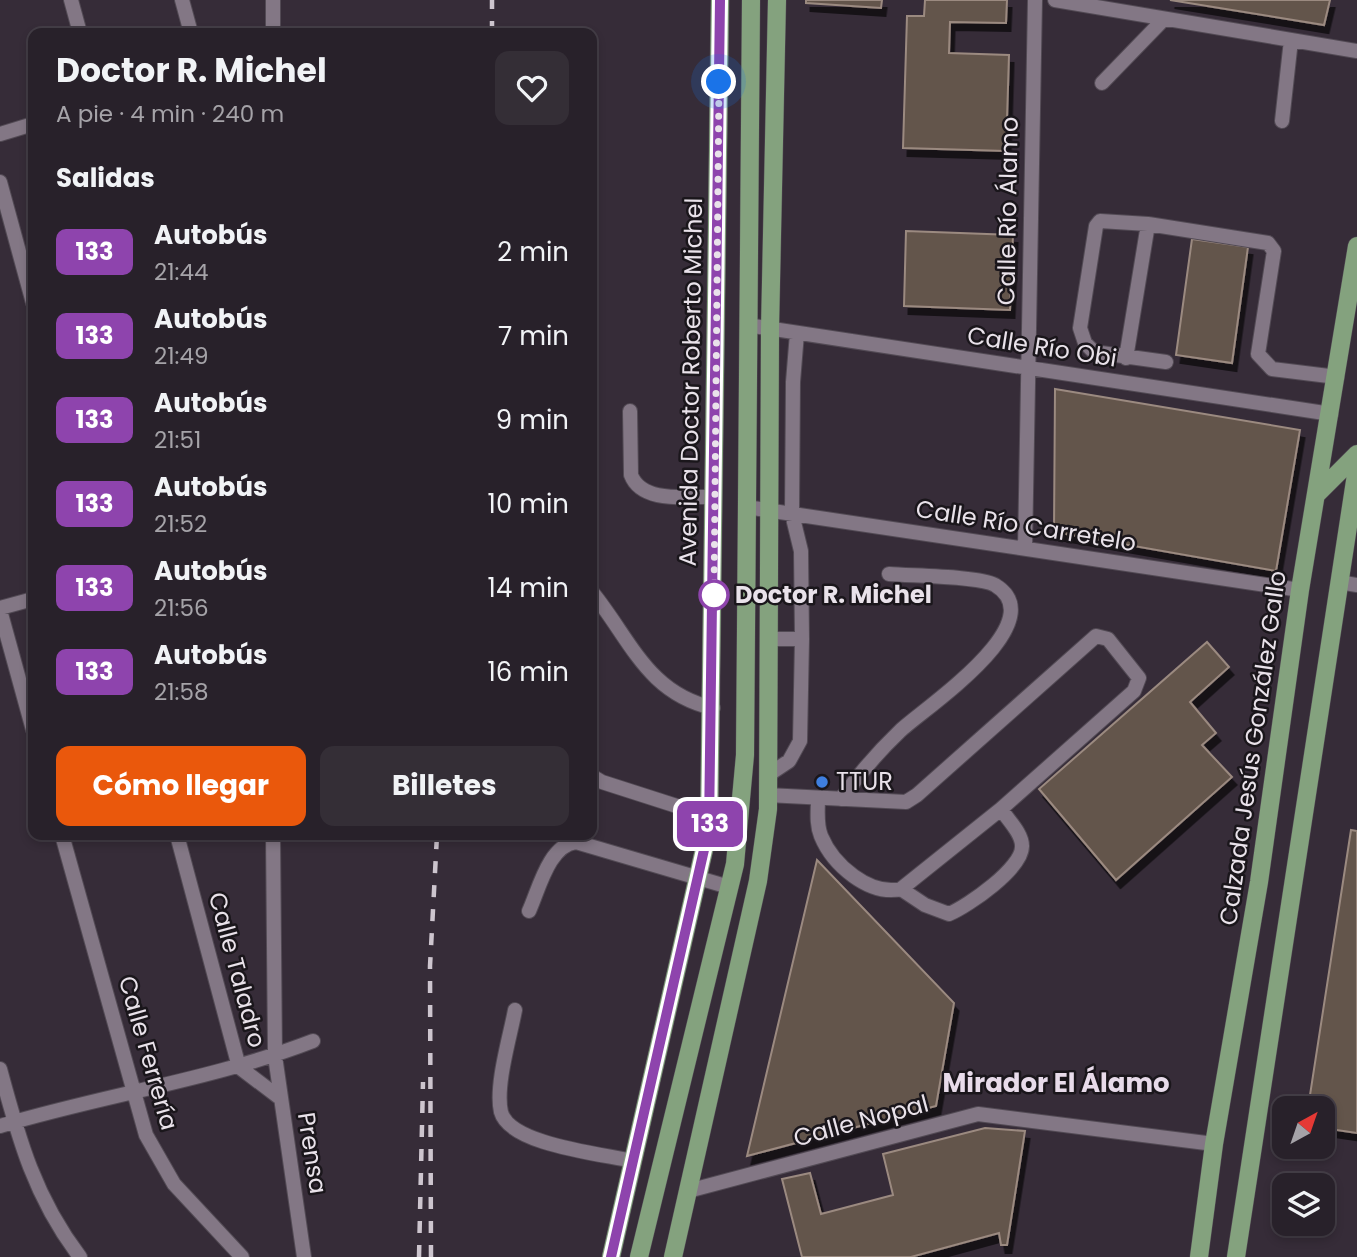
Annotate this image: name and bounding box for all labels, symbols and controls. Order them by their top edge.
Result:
text: Doctor R. Michel [56,47,327,94]
button: heart [495,51,569,125]
your location [701,64,736,99]
text: A pie · 4 min · 240 m [56,98,284,130]
street label: Calle Río Álamo [989,116,1026,306]
text: Salidas [56,160,155,196]
street label: Avenida Doctor Roberto Michel [671,197,710,567]
text: Autobús [154,217,268,253]
text: 2 min [497,234,569,270]
text: 133 [75,235,114,268]
text: 21:44 [154,256,208,288]
text: Autobús [154,301,268,337]
text: 7 min [498,318,569,354]
street label: Calle Río Obi [965,318,1119,375]
text: 133 [75,319,114,352]
text: 21:49 [154,340,208,372]
text: Autobús [154,385,268,421]
text: 9 min [496,402,569,438]
text: 133 [75,403,114,436]
text: 21:51 [154,424,201,456]
text: Autobús [154,469,268,505]
text: 10 min [488,486,569,522]
text: 133 [75,487,114,520]
street label: Calle Río Carretelo [914,492,1139,559]
text: 21:52 [154,508,207,540]
text: Autobús [154,553,268,589]
street label: Calzada Jesús González Gallo [1211,568,1294,927]
text: 14 min [488,570,569,606]
text: 133 [75,571,114,604]
place label: Doctor R. Michel [735,578,932,611]
marker: Doctor R. Michel [699,580,729,610]
text: 21:56 [154,592,209,624]
text: Autobús [154,637,268,673]
text: 16 min [487,654,569,690]
text: 133 [75,655,114,688]
text: 21:58 [154,676,208,708]
button: Cómo llegar [56,746,306,826]
button: Billetes [320,746,569,826]
place label: TTUR [836,765,893,798]
marker: TTUR [814,774,830,790]
line badge: 133 [670,801,750,847]
text: 133 [691,807,729,840]
street label: Calle Taladro [201,888,274,1051]
street label: Calle Ferrería [111,972,186,1134]
district label: Mirador El Álamo [942,1065,1170,1101]
street label: Calle Nopal [790,1087,932,1154]
north arrow [1272,1096,1335,1158]
map controls [1272,1096,1335,1236]
street label: Prensa [290,1110,335,1196]
button: layers [1272,1173,1335,1236]

